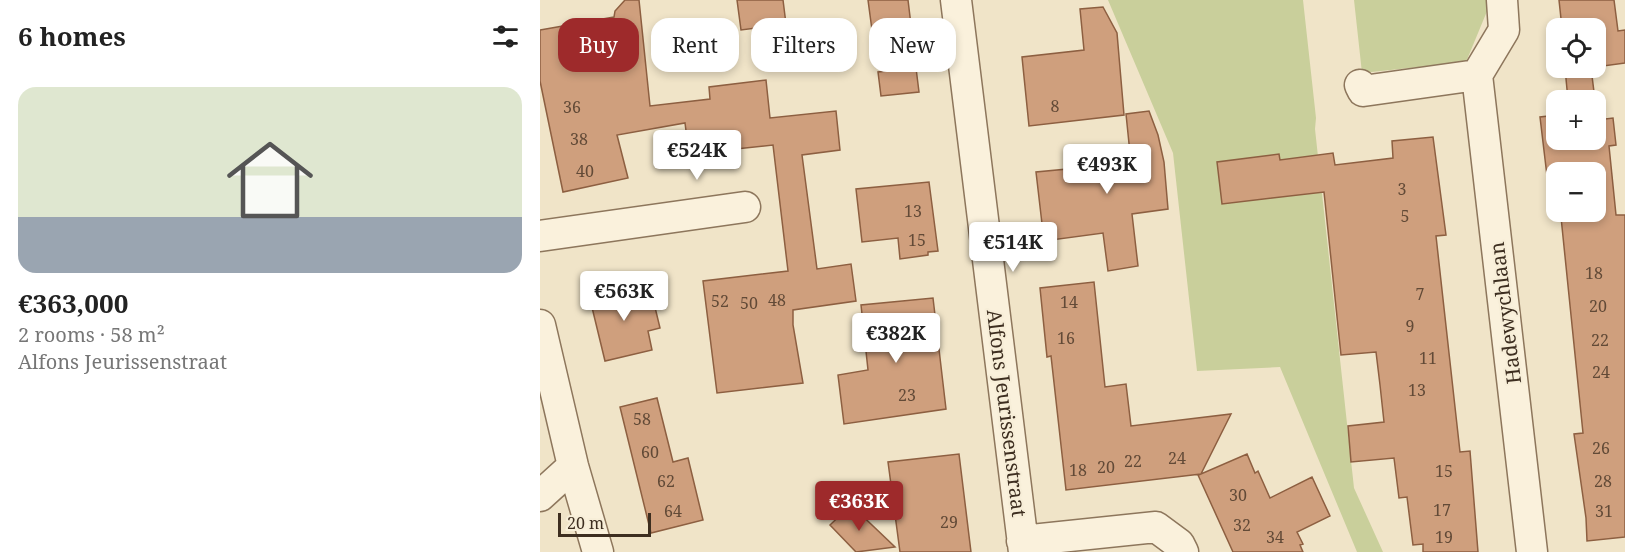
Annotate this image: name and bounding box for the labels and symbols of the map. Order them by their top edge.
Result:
house number: 8 [1051,95,1060,117]
house number: 36 [563,96,581,118]
house number: 38 [570,128,588,150]
pin: €524K [655,130,739,181]
pin: €493K [1065,144,1149,195]
house number: 40 [576,160,594,182]
house number: 3 [1398,178,1407,200]
house number: 13 [904,200,922,222]
house number: 5 [1401,205,1409,227]
pin: €514K [971,222,1055,273]
house number: 15 [908,229,926,251]
street label: Hadewychlaan [1483,240,1527,386]
house number: 18 [1585,262,1603,284]
pin: €563K [582,271,666,322]
house number: 7 [1416,283,1425,305]
house number: 48 [768,289,786,311]
house number: 52 [711,290,729,312]
house number: 14 [1060,291,1078,313]
house number: 50 [740,292,758,314]
house number: 20 [1589,295,1607,317]
street label: Alfons Jeurissenstraat [981,308,1033,518]
pin: €382K [854,313,938,364]
house number: 9 [1406,315,1414,337]
house number: 16 [1057,327,1075,349]
house number: 22 [1591,329,1609,351]
house number: 11 [1419,347,1437,369]
house number: 24 [1592,361,1610,383]
house number: 13 [1408,379,1426,401]
house number: 23 [898,384,916,406]
house number: 58 [633,408,651,430]
house number: 26 [1592,437,1610,459]
house number: 60 [641,441,659,463]
house number: 24 [1168,447,1186,469]
house number: 22 [1124,450,1142,472]
house number: 20 [1097,456,1115,478]
house number: 18 [1069,459,1087,481]
house number: 15 [1435,460,1453,482]
house number: 62 [657,470,675,492]
house number: 28 [1594,470,1612,492]
pin: €363K [817,481,901,532]
house number: 30 [1229,484,1247,506]
house number: 17 [1433,499,1451,521]
house number: 64 [664,500,682,522]
house number: 31 [1595,500,1613,522]
scale bar [558,510,651,538]
house number: 29 [940,511,958,533]
house number: 32 [1233,514,1251,536]
house number: 34 [1266,526,1284,548]
house number: 19 [1435,526,1453,548]

